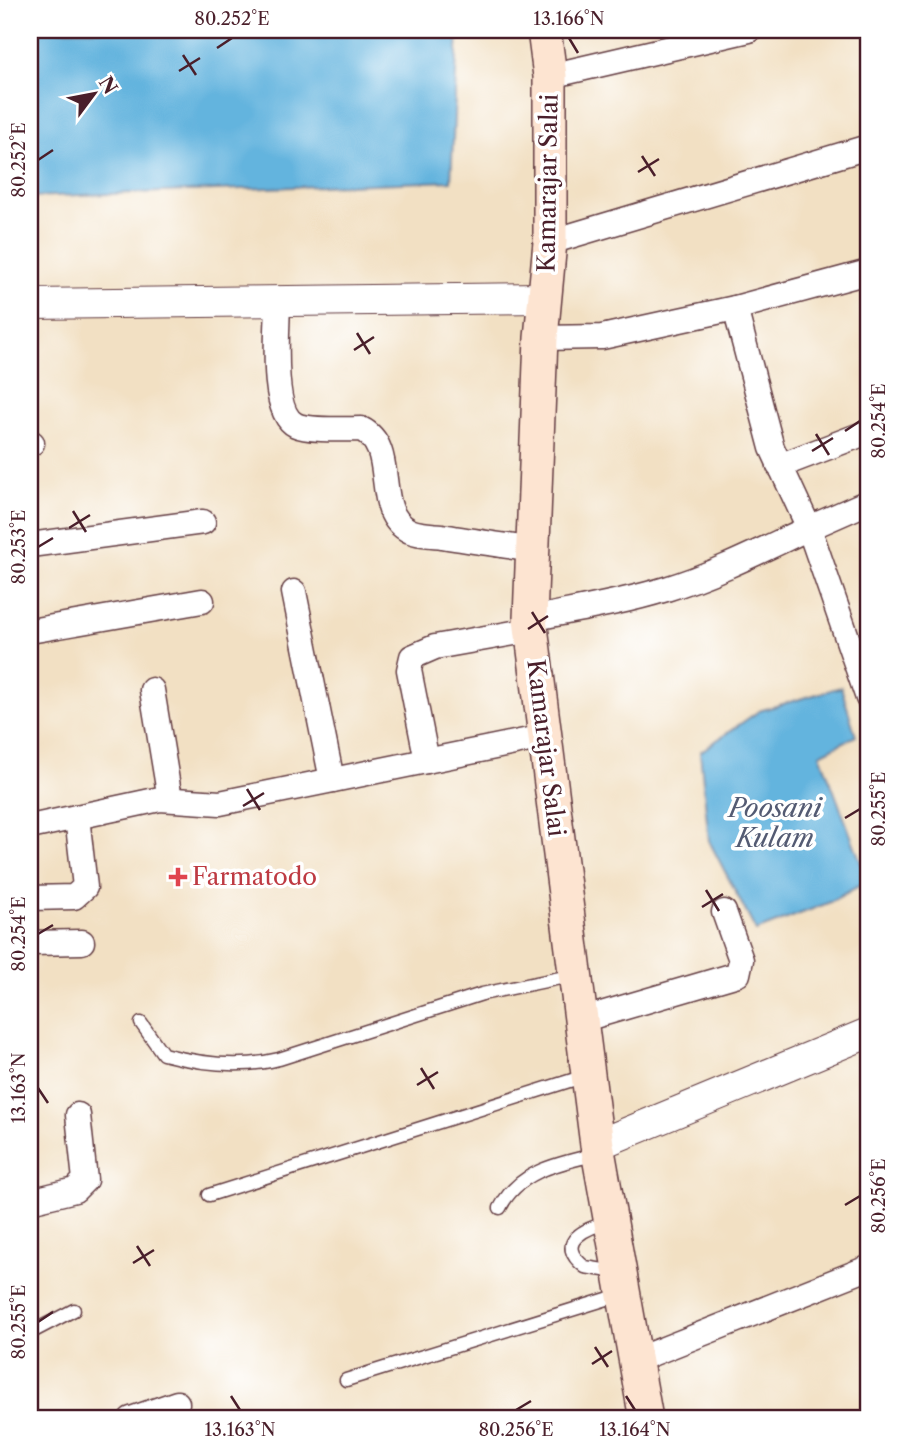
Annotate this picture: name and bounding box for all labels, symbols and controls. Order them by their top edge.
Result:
text: 80.252°E [194,8,270,30]
text: 13.166°N [533,8,605,30]
north arrow [60,60,130,130]
text: N [94,72,122,98]
street label: Kamarajar Salai [531,93,564,272]
text: 80.252°E [8,122,30,198]
text: 80.254°E [868,383,890,459]
text: 80.253°E [8,510,30,584]
street label: Kamarajar Salai [521,658,572,838]
text: 80.255°E [868,772,890,846]
water label: Poosani Kulam [726,792,824,854]
place label: Farmatodo [192,862,317,891]
marker: Farmatodo [170,869,186,885]
text: 80.254°E [8,896,30,972]
text: 13.163°N [8,1052,30,1124]
text: 80.256°E [868,1158,890,1234]
text: 80.255°E [8,1285,30,1359]
text: 13.163°N [204,1419,276,1441]
text: 80.256°E [478,1419,554,1441]
text: 13.164°N [599,1419,671,1441]

